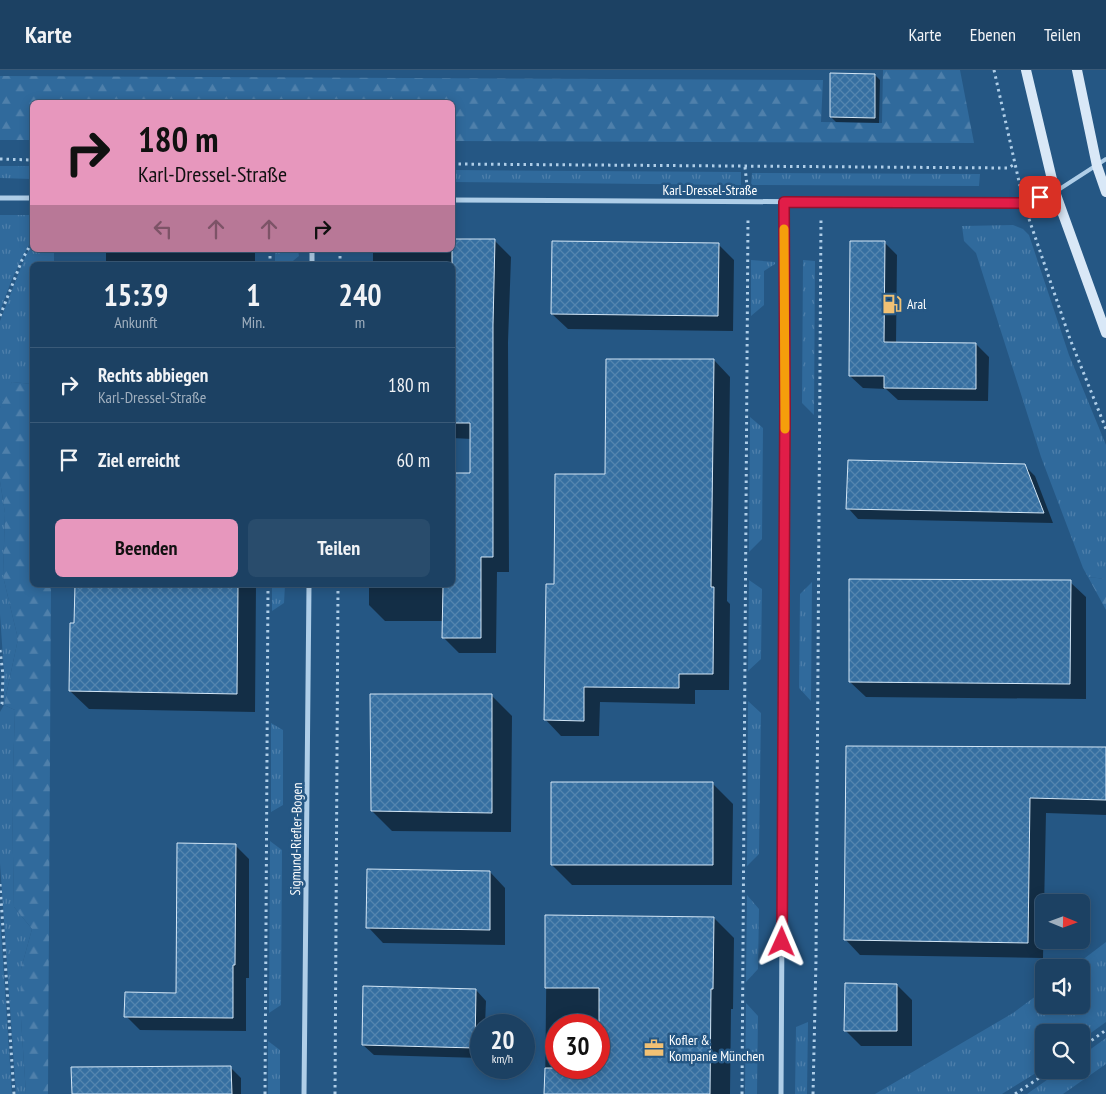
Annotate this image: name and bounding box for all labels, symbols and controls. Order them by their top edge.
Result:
text: Karte [25,19,72,50]
text: Karte [908,23,942,46]
text: Ebenen [970,23,1016,46]
text: Teilen [1044,23,1081,46]
text: 180 m [138,116,219,162]
icon: right [55,120,120,185]
text: Karl-Dressel-Straße [138,160,287,188]
pin [1019,176,1061,218]
street label: Karl-Dressel-Straße [663,181,758,199]
icon: arrive [1026,183,1054,211]
icon: left [149,215,177,243]
icon: ahead [202,215,230,243]
icon: ahead [255,215,283,243]
icon: right [308,215,336,243]
text: 15:39 [103,275,168,314]
text: 1 [246,275,261,314]
text: 240 [339,275,382,314]
fuel station icon: Aral [881,293,903,315]
place label: Aral [907,295,927,313]
text: Ankunft [114,312,157,332]
text: Min. [242,312,265,332]
text: m [355,312,365,332]
text: Rechts abbiegen [98,363,208,387]
icon: right [55,371,83,399]
text: 180 m [388,373,430,397]
text: Karl-Dressel-Straße [98,387,206,407]
icon: arrive [55,446,83,474]
text: Ziel erreicht [98,448,180,472]
text: 60 m [397,448,430,472]
button: Beenden [55,519,238,577]
button: Teilen [248,519,430,577]
street label: Sigmund-Riefler-Bogen [286,782,306,896]
north arrow [1035,894,1090,949]
map controls [1035,894,1090,1079]
position arrow [755,915,807,967]
button: sound [1035,959,1090,1014]
speed limit sign: 30 [545,1014,610,1079]
text: 20 [491,1024,514,1056]
button: search [1035,1024,1090,1079]
place label: Kofler & Kompanie München [669,1031,764,1065]
office icon: Kofler & Kompanie München [643,1037,665,1059]
text: km/h [492,1051,513,1066]

